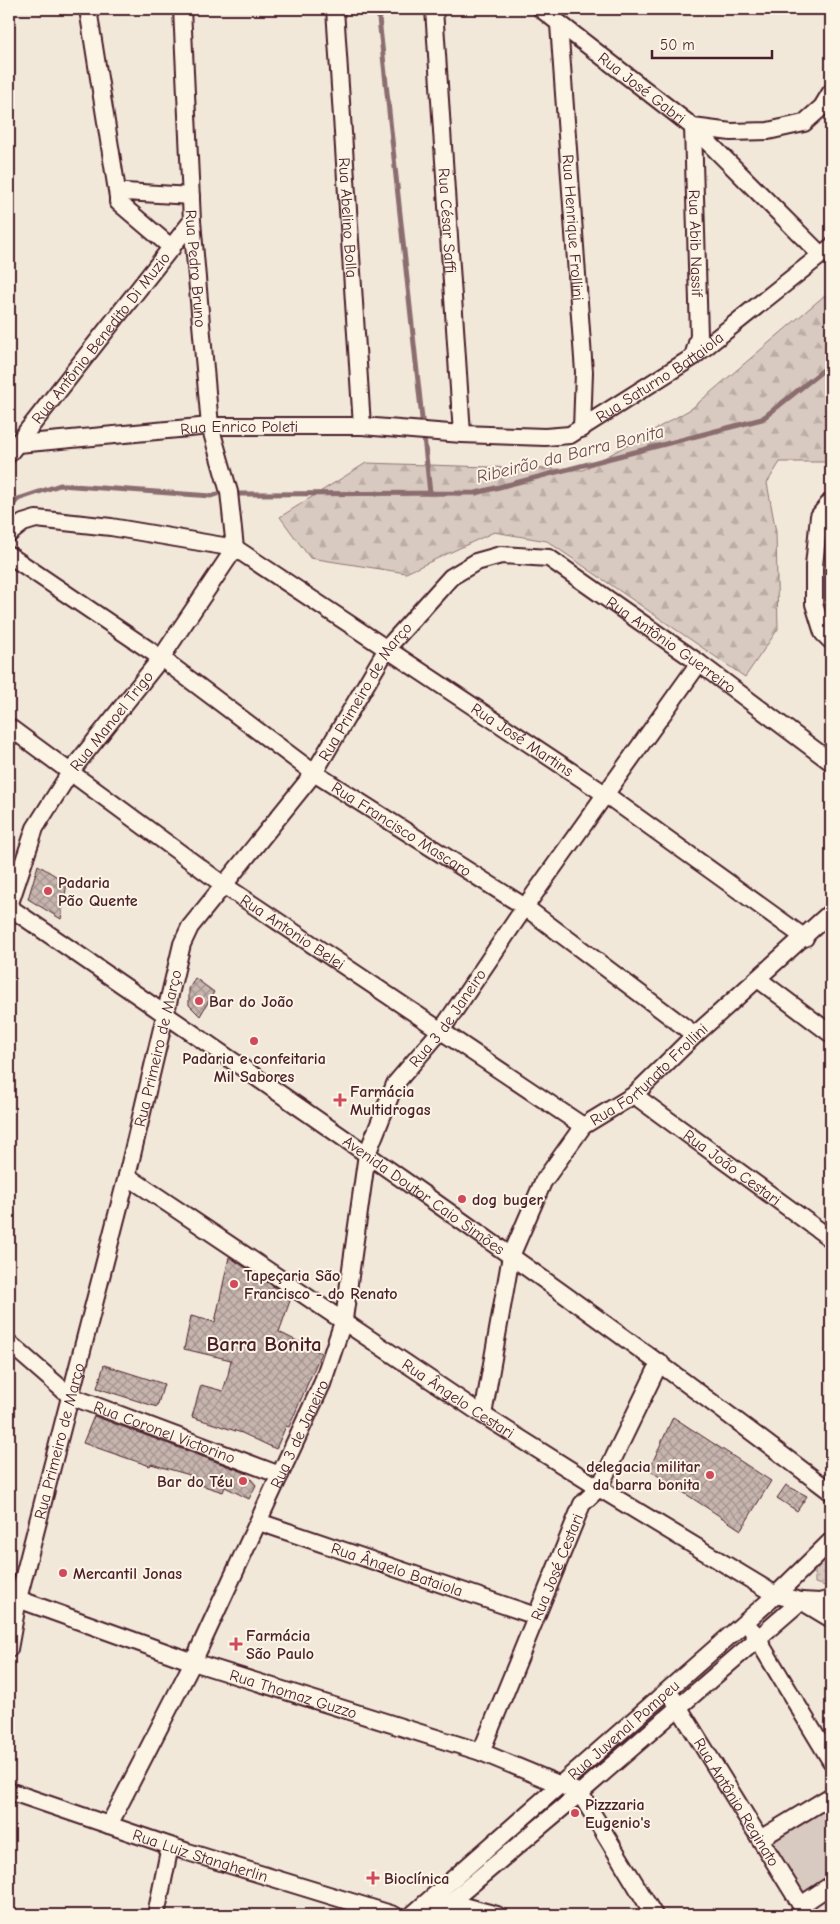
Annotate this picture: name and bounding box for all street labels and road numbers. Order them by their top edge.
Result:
street label: Rua José Gabri [594,49,689,128]
street label: Rua Henrique Frollini [558,154,587,301]
street label: Rua Abelino Bolla [335,157,360,278]
street label: Rua César Saffi [434,167,459,274]
street label: Rua Abib Nassif [685,189,706,298]
street label: Rua Pedro Bruno [181,209,209,328]
street label: Rua Antônio Benedito Di Muzio [28,249,174,428]
street label: Rua Saturno Battaiola [593,328,727,426]
street label: Rua Enrico Poleti [180,418,298,439]
street label: Rua Antônio Guerreiro [603,593,739,698]
street label: Rua Primeiro de Março [315,619,416,764]
street label: Rua Manoel Trigo [67,668,157,775]
street label: Rua José Martins [468,700,577,781]
street label: Rua Francisco Mascaro [328,779,475,881]
street label: Rua Antonio Belei [237,891,348,974]
street label: Rua 3 de Janeiro [406,966,490,1071]
street label: Rua Primeiro de Março [131,968,186,1129]
street label: Rua Fortunato Frollini [587,1020,712,1130]
street label: Rua João Cestari [680,1126,784,1209]
street label: Avenida Doutor Caio Simões [339,1132,508,1259]
street label: Rua Ângelo Cestari [399,1355,517,1442]
street label: Rua Primeiro de Março [31,1361,88,1521]
street label: Rua 3 de Janeiro [267,1377,333,1491]
street label: Rua Coronel Victorino [91,1398,238,1467]
street label: Rua José Cestari [528,1511,587,1623]
street label: Rua Ângelo Bataiola [329,1539,465,1601]
street label: Rua Thomaz Guzzo [227,1666,359,1723]
street label: Rua Juvenal Pompeu [564,1677,683,1784]
street label: Rua Antônio Reginato [690,1735,783,1870]
street label: Rua Luiz Stangherlin [130,1826,270,1886]

